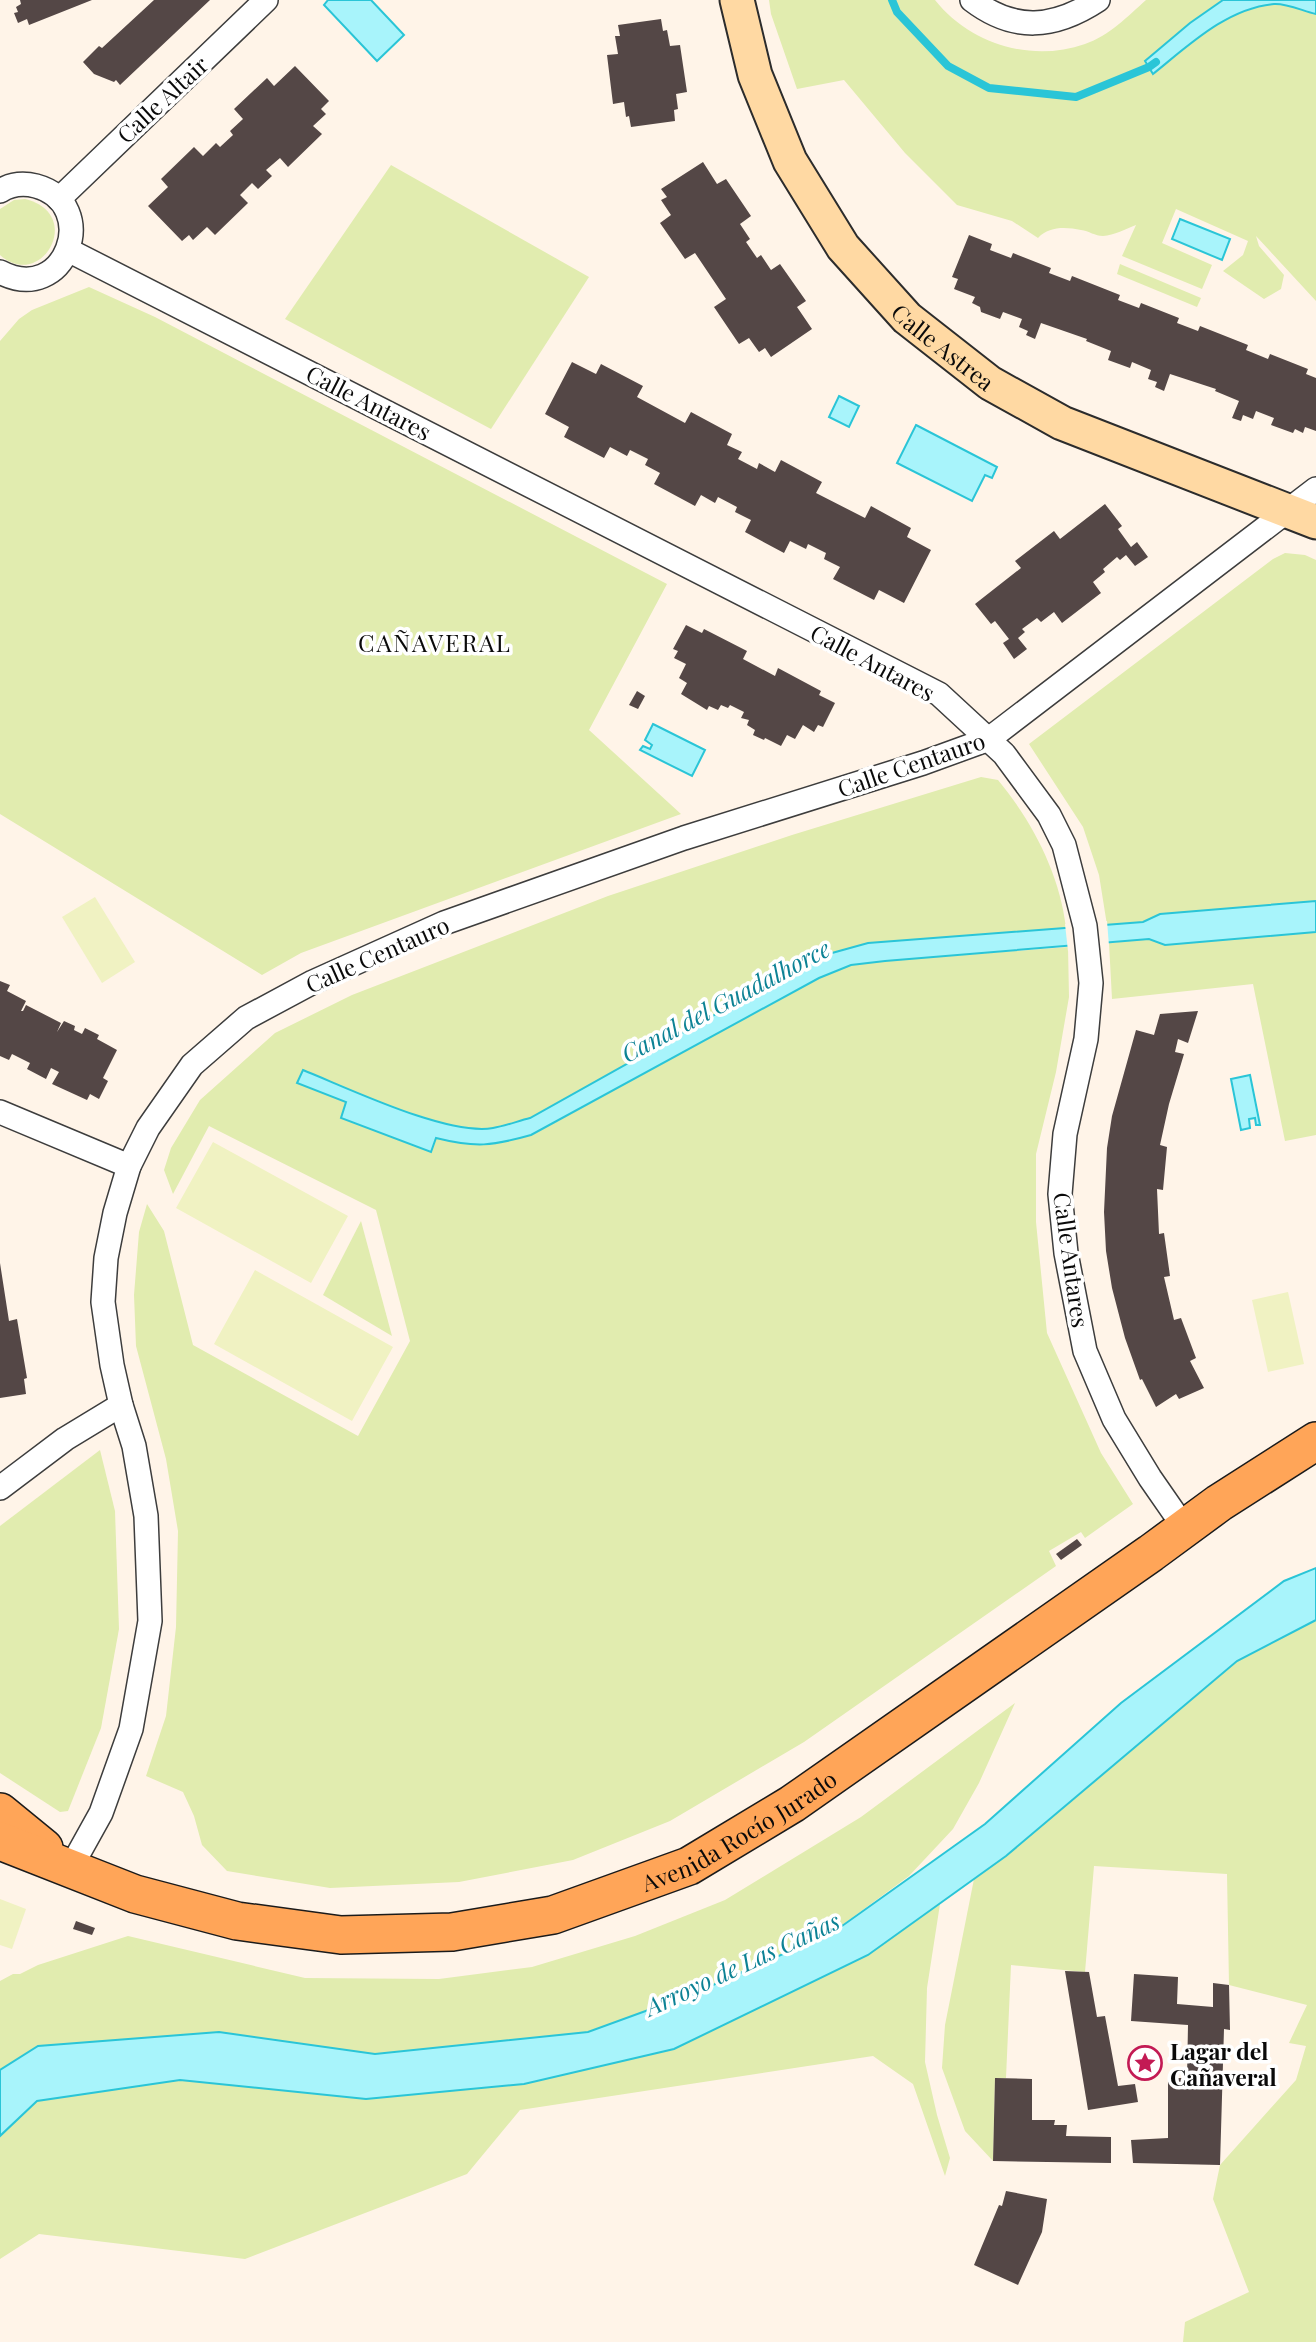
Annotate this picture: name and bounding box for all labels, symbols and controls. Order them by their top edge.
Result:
street label: Calle Altair [110,49,214,149]
street label: Calle Astrea [886,297,1002,397]
street label: Calle Antares [301,357,437,447]
street label: Calle Antares [806,616,940,708]
district label: CAÑAVERAL [358,626,512,658]
street label: Calle Centauro [833,724,989,804]
street label: Calle Centauro [300,908,454,1000]
water label: Canal del Guadalhorce [615,931,835,1069]
street label: Calle Antares [1047,1190,1097,1330]
street label: Avenida Rocío Jurado [636,1762,842,1898]
water label: Arroyo de Las Cañas [637,1904,845,2023]
place label: Lagar del Cañaveral [1170,2035,1277,2092]
place icon: Lagar del Cañaveral [1126,2044,1164,2082]

